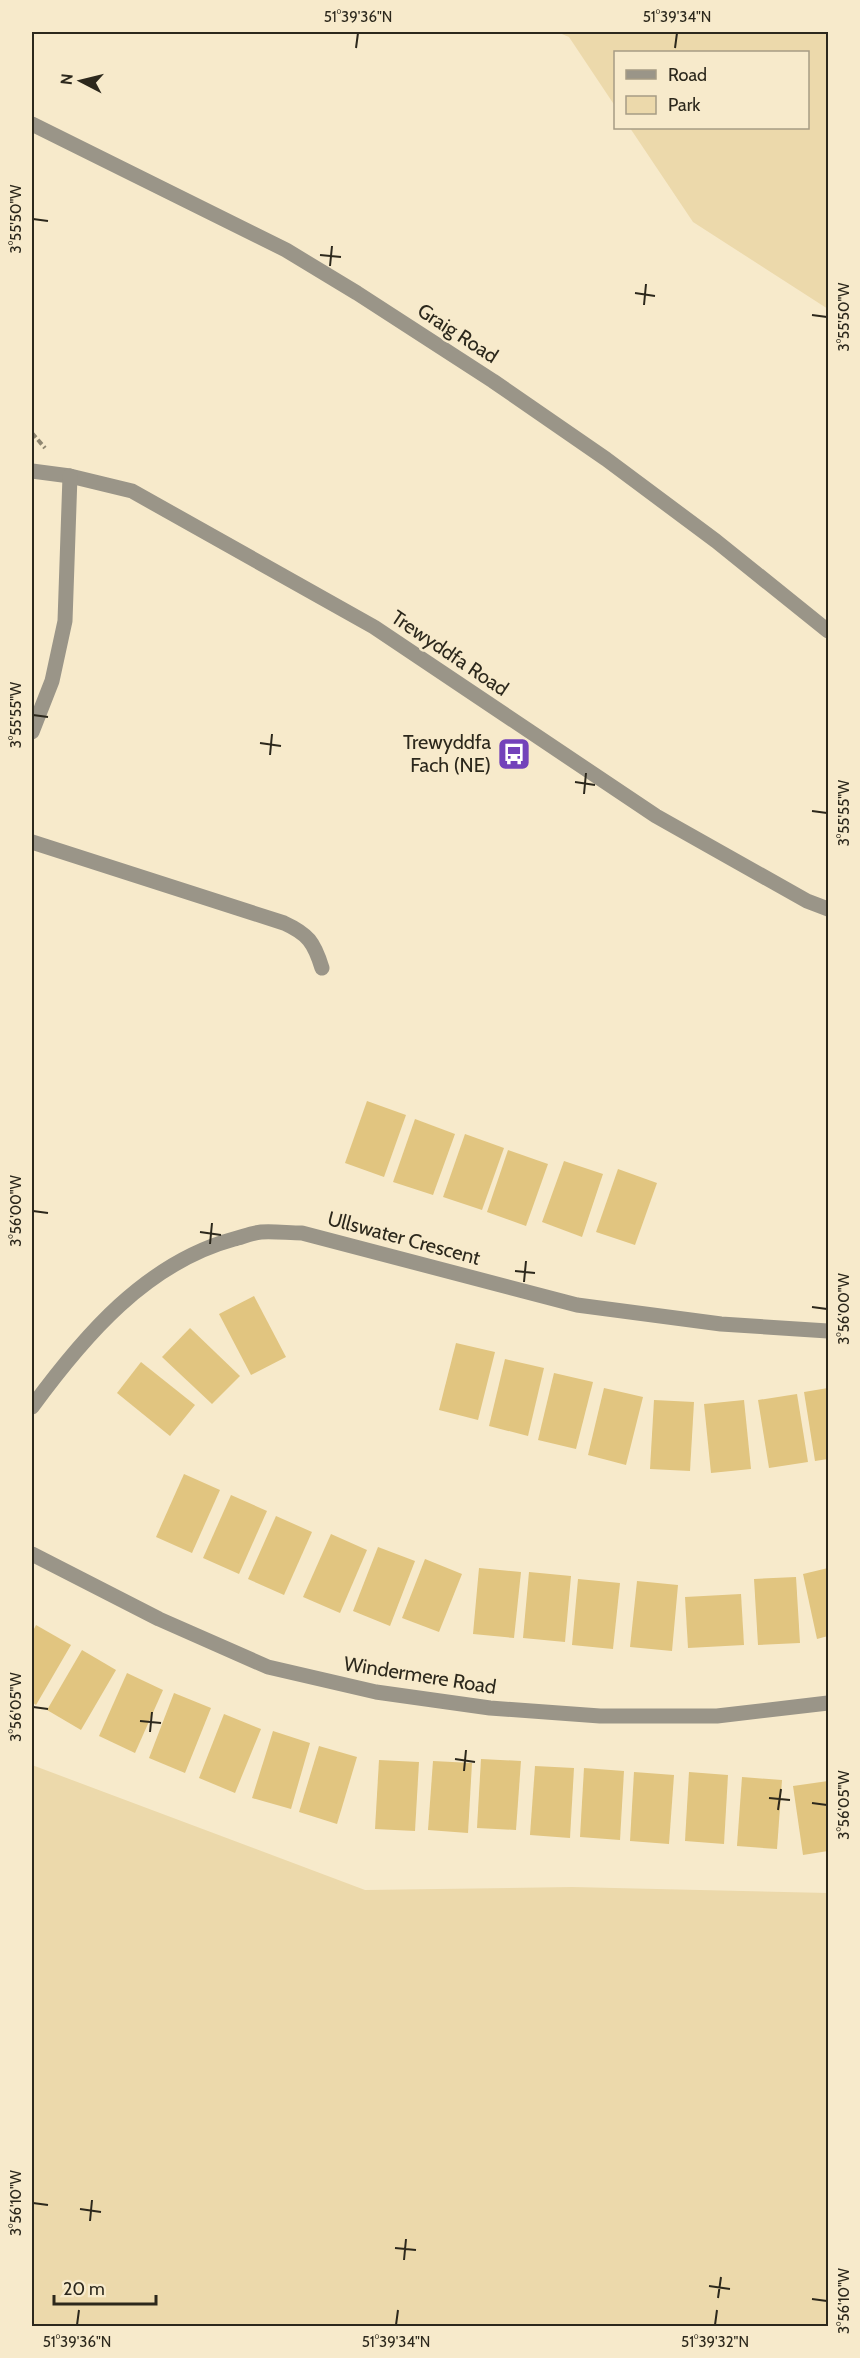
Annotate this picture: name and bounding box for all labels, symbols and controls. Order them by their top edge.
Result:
text: 51°39'36"N [324,8,392,26]
text: 51°39'34"N [643,8,711,26]
north arrow [51,51,111,111]
legend [614,51,809,129]
text: Road [668,64,707,86]
text: N [56,72,77,86]
text: Park [668,94,701,116]
text: 3°55'50"W [7,184,25,253]
text: 3°55'50"W [835,282,853,351]
street label: Graig Road [413,298,503,368]
street label: Trewyddfa Road [387,605,513,701]
text: 3°55'55"W [7,681,25,748]
place label: Trewyddfa Fach (NE) [403,730,491,777]
bus stop icon: Trewyddfa Fach (NE) [496,736,532,772]
text: 3°55'55"W [835,779,853,846]
text: 3°56'00"W [7,1174,25,1247]
street label: Ullswater Crescent [325,1206,483,1270]
text: 3°56'00"W [835,1272,853,1345]
street label: Windermere Road [342,1651,498,1699]
text: 3°56'05"W [7,1672,25,1742]
text: 3°56'05"W [835,1770,853,1840]
text: 3°56'10"W [7,2169,25,2236]
text: 3°56'10"W [835,2267,853,2334]
scale bar [54,2268,156,2306]
text: 20 m [63,2278,105,2300]
text: 51°39'36"N [43,2333,111,2351]
text: 51°39'34"N [362,2333,430,2351]
text: 51°39'32"N [681,2333,749,2351]

